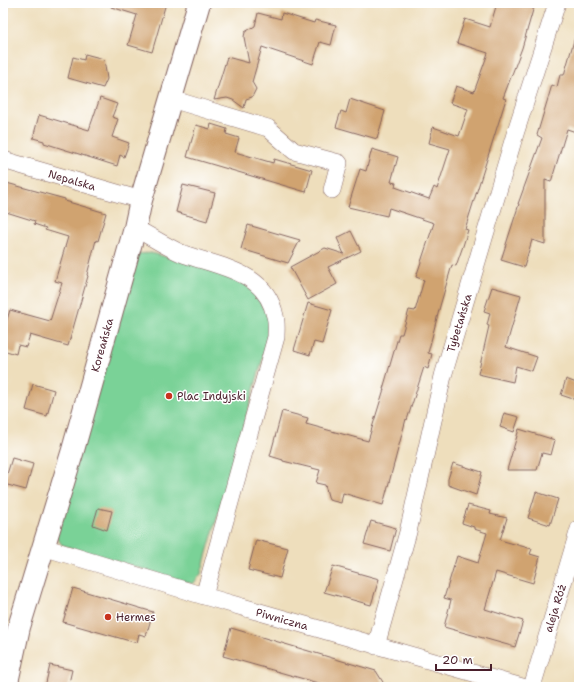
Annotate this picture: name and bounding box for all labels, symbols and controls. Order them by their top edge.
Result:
street label: Nepalska [46,167,98,194]
street label: Tybetańska [443,292,476,354]
street label: Koreańska [88,316,117,374]
place label: Plac Indyjski [177,389,246,404]
marker: Plac Indyjski [164,391,174,401]
street label: aleja Róż [541,582,570,634]
street label: Piwniczna [254,605,310,634]
place label: Hermes [116,610,156,625]
marker: Hermes [103,612,113,622]
scale bar [436,646,491,672]
text: 20 m [442,652,473,668]

